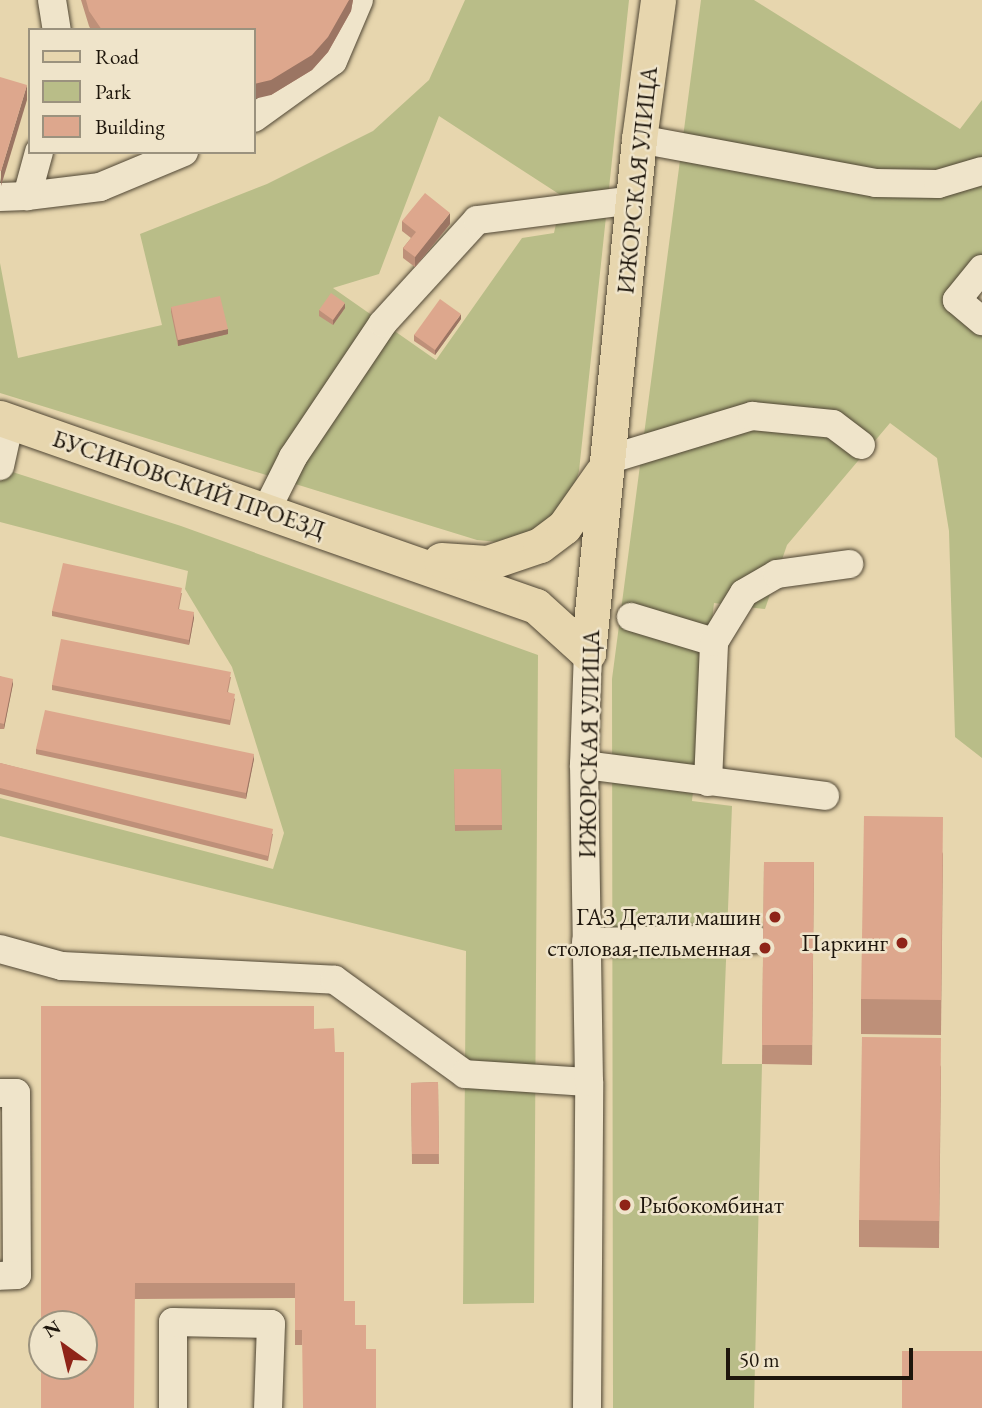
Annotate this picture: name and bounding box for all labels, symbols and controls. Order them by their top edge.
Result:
legend [28,28,256,154]
text: Road [95,43,139,70]
street label: ИЖОРСКАЯ УЛИЦА [611,65,663,295]
text: Park [95,78,131,105]
text: Building [95,113,165,140]
street label: БУСИНОВСКИЙ ПРОЕЗД [49,424,329,544]
street label: ИЖОРСКАЯ УЛИЦА [573,629,605,859]
place label: ГАЗ Детали машин [576,903,761,931]
marker: ГАЗ Детали машин [767,909,783,925]
place label: Паркинг [801,929,888,957]
place label: столовая-пельменная [547,934,751,962]
marker: Паркинг [894,935,910,951]
marker: столовая-пельменная [757,940,773,956]
place label: Рыбокомбинат [639,1191,784,1219]
marker: Рыбокомбинат [617,1197,633,1213]
north arrow [28,1310,98,1380]
text: N [39,1314,65,1343]
scale bar [730,1334,917,1378]
text: 50 m [739,1346,780,1373]

